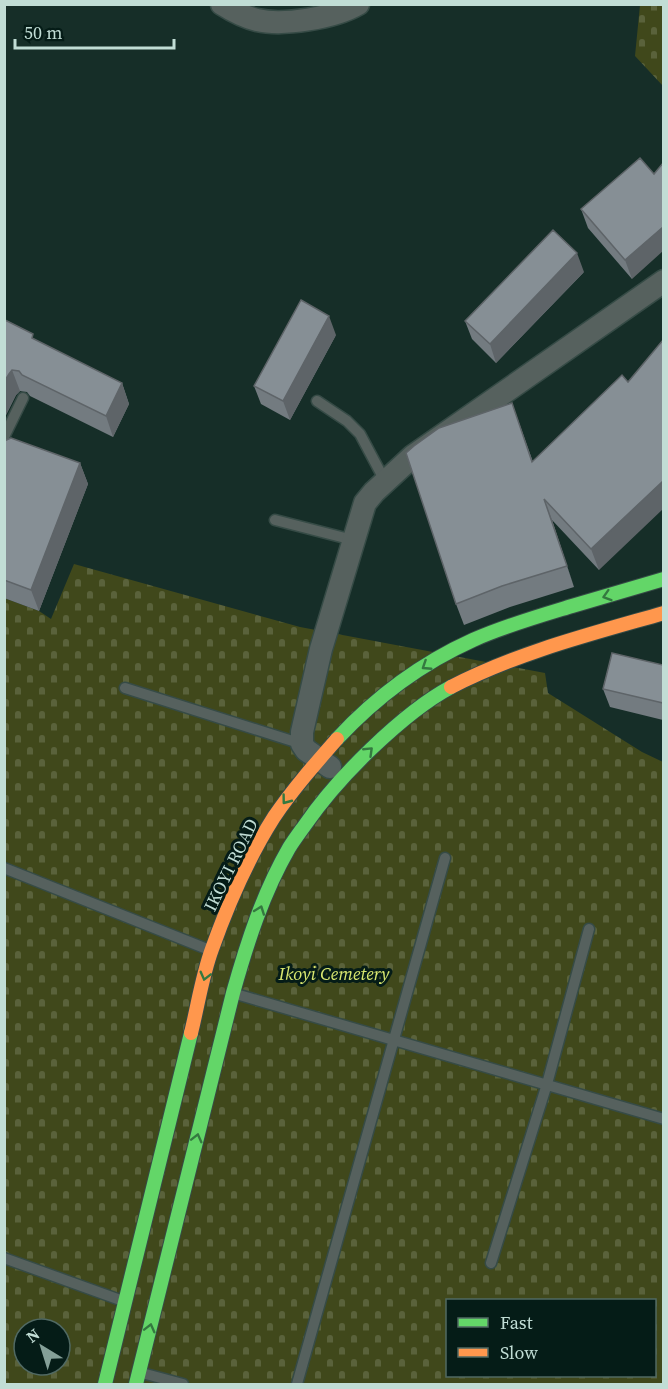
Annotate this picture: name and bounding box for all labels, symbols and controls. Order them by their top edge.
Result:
scale bar [15,12,174,50]
text: 50 m [24,20,62,45]
one-way arrow [603,589,613,601]
one-way arrow [422,658,433,669]
one-way arrow [363,747,373,758]
one-way arrow [283,793,294,804]
street label: IKOYI ROAD [197,814,264,915]
one-way arrow [253,905,265,916]
park label: Ikoyi Cemetery [278,961,390,986]
one-way arrow [199,970,212,980]
one-way arrow [189,1134,202,1144]
legend [446,1299,656,1377]
text: Fast [500,1310,533,1335]
north arrow [12,1317,72,1377]
text: N [21,1323,44,1347]
one-way arrow [143,1323,156,1333]
text: Slow [500,1340,538,1365]

